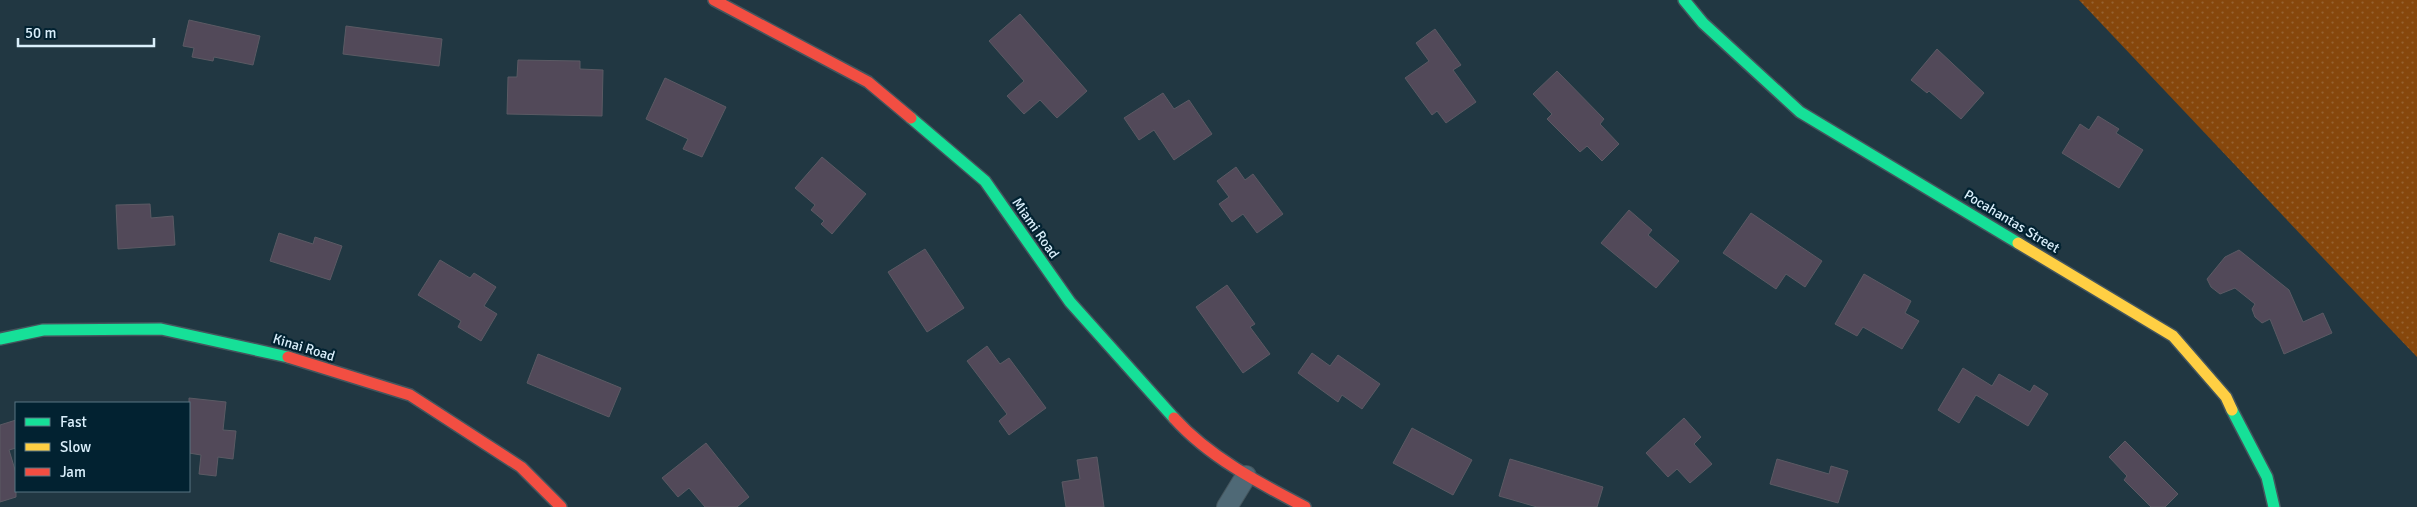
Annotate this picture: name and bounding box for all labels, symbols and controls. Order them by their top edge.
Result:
scale bar [18,15,154,47]
text: 50 m [25,24,56,42]
street label: Pocahantas Street [1961,186,2063,257]
street label: Miami Road [1008,195,1063,262]
street label: Kinai Road [271,330,337,365]
legend [15,402,190,492]
text: Fast [60,413,87,431]
text: Slow [60,438,91,456]
text: Jam [60,463,86,481]

